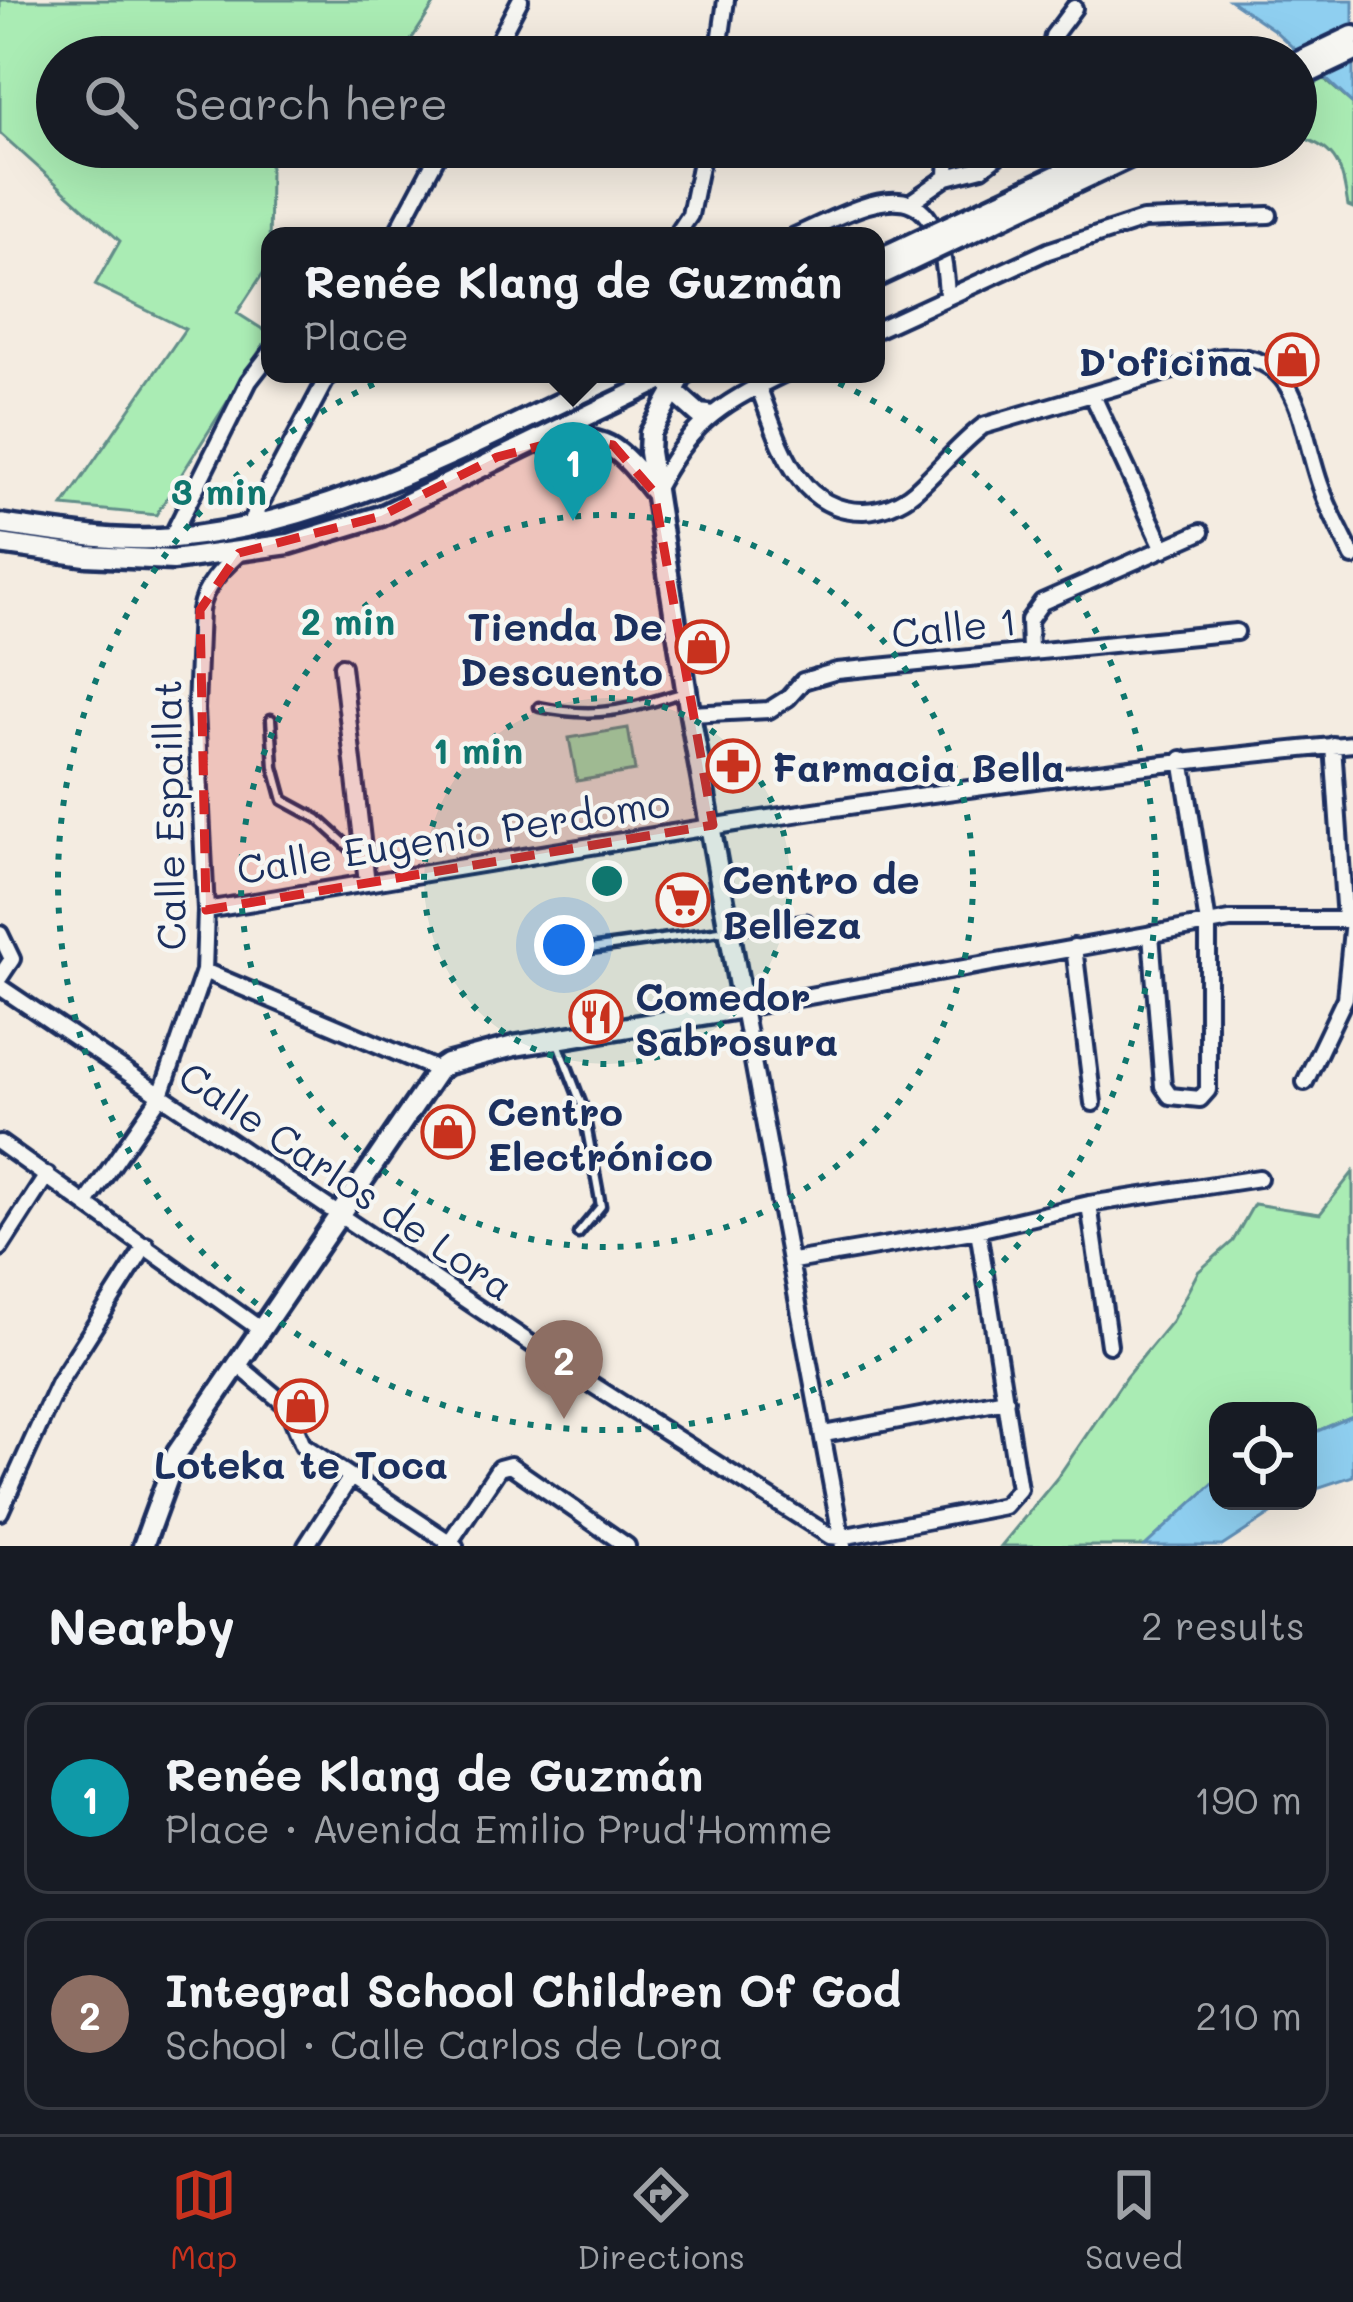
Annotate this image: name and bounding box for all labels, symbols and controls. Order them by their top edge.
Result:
search box [36,36,1317,168]
icon: search [78,69,144,135]
text: Search here [174,73,448,131]
popup [261,227,885,383]
text: Renée Klang de Guzmán [304,251,842,309]
text: Place [304,309,409,360]
shop icon: D'oficina [1264,332,1320,388]
place label: D'oficina [1078,335,1253,386]
pin: 1 [534,422,612,521]
text: 3 min [171,467,267,514]
street label: Calle 1 [889,594,1019,658]
text: 2 min [301,597,395,644]
place label: Tienda De Descuento [460,600,663,696]
shop icon: Tienda De Descuento [674,619,730,675]
street label: Calle Espaillat [140,679,196,951]
text: 1 min [433,726,523,773]
pharmacy icon: Farmacia Bella [705,738,761,794]
place label: Farmacia Bella [772,741,1065,792]
street label: Calle Eugenio Perdomo [233,776,673,895]
place label: Centro de Belleza [722,853,920,949]
centre of rings [586,860,628,902]
supermarket icon: Centro de Belleza [655,872,711,928]
your location [534,915,594,975]
place label: Comedor Sabrosura [635,970,838,1066]
restaurant icon: Comedor Sabrosura [568,989,624,1045]
street label: Calle Carlos de Lora [170,1049,524,1311]
place label: Centro Electrónico [487,1085,713,1181]
shop icon: Centro Electrónico [420,1104,476,1160]
pin: 2 [525,1320,603,1419]
shop icon: Loteka te Toca [273,1378,329,1434]
map controls [1209,1402,1317,1510]
button: locate [1209,1402,1317,1510]
place label: Loteka te Toca [154,1438,448,1489]
text: Nearby [48,1591,235,1658]
text: 2 results [1141,1599,1305,1650]
text: Renée Klang de Guzmán [165,1744,703,1802]
text: 1 [81,1773,99,1824]
text: 190 m [1194,1773,1302,1824]
text: Place · Avenida Emilio Prud'Homme [165,1802,833,1853]
text: Integral School Children Of God [165,1960,901,2018]
text: 2 [79,1989,101,2040]
text: 210 m [1195,1989,1302,2040]
text: School · Calle Carlos de Lora [165,2018,723,2069]
tab: Map [170,2162,237,2277]
tab: Directions [577,2162,745,2277]
tab: Saved [1085,2162,1183,2277]

